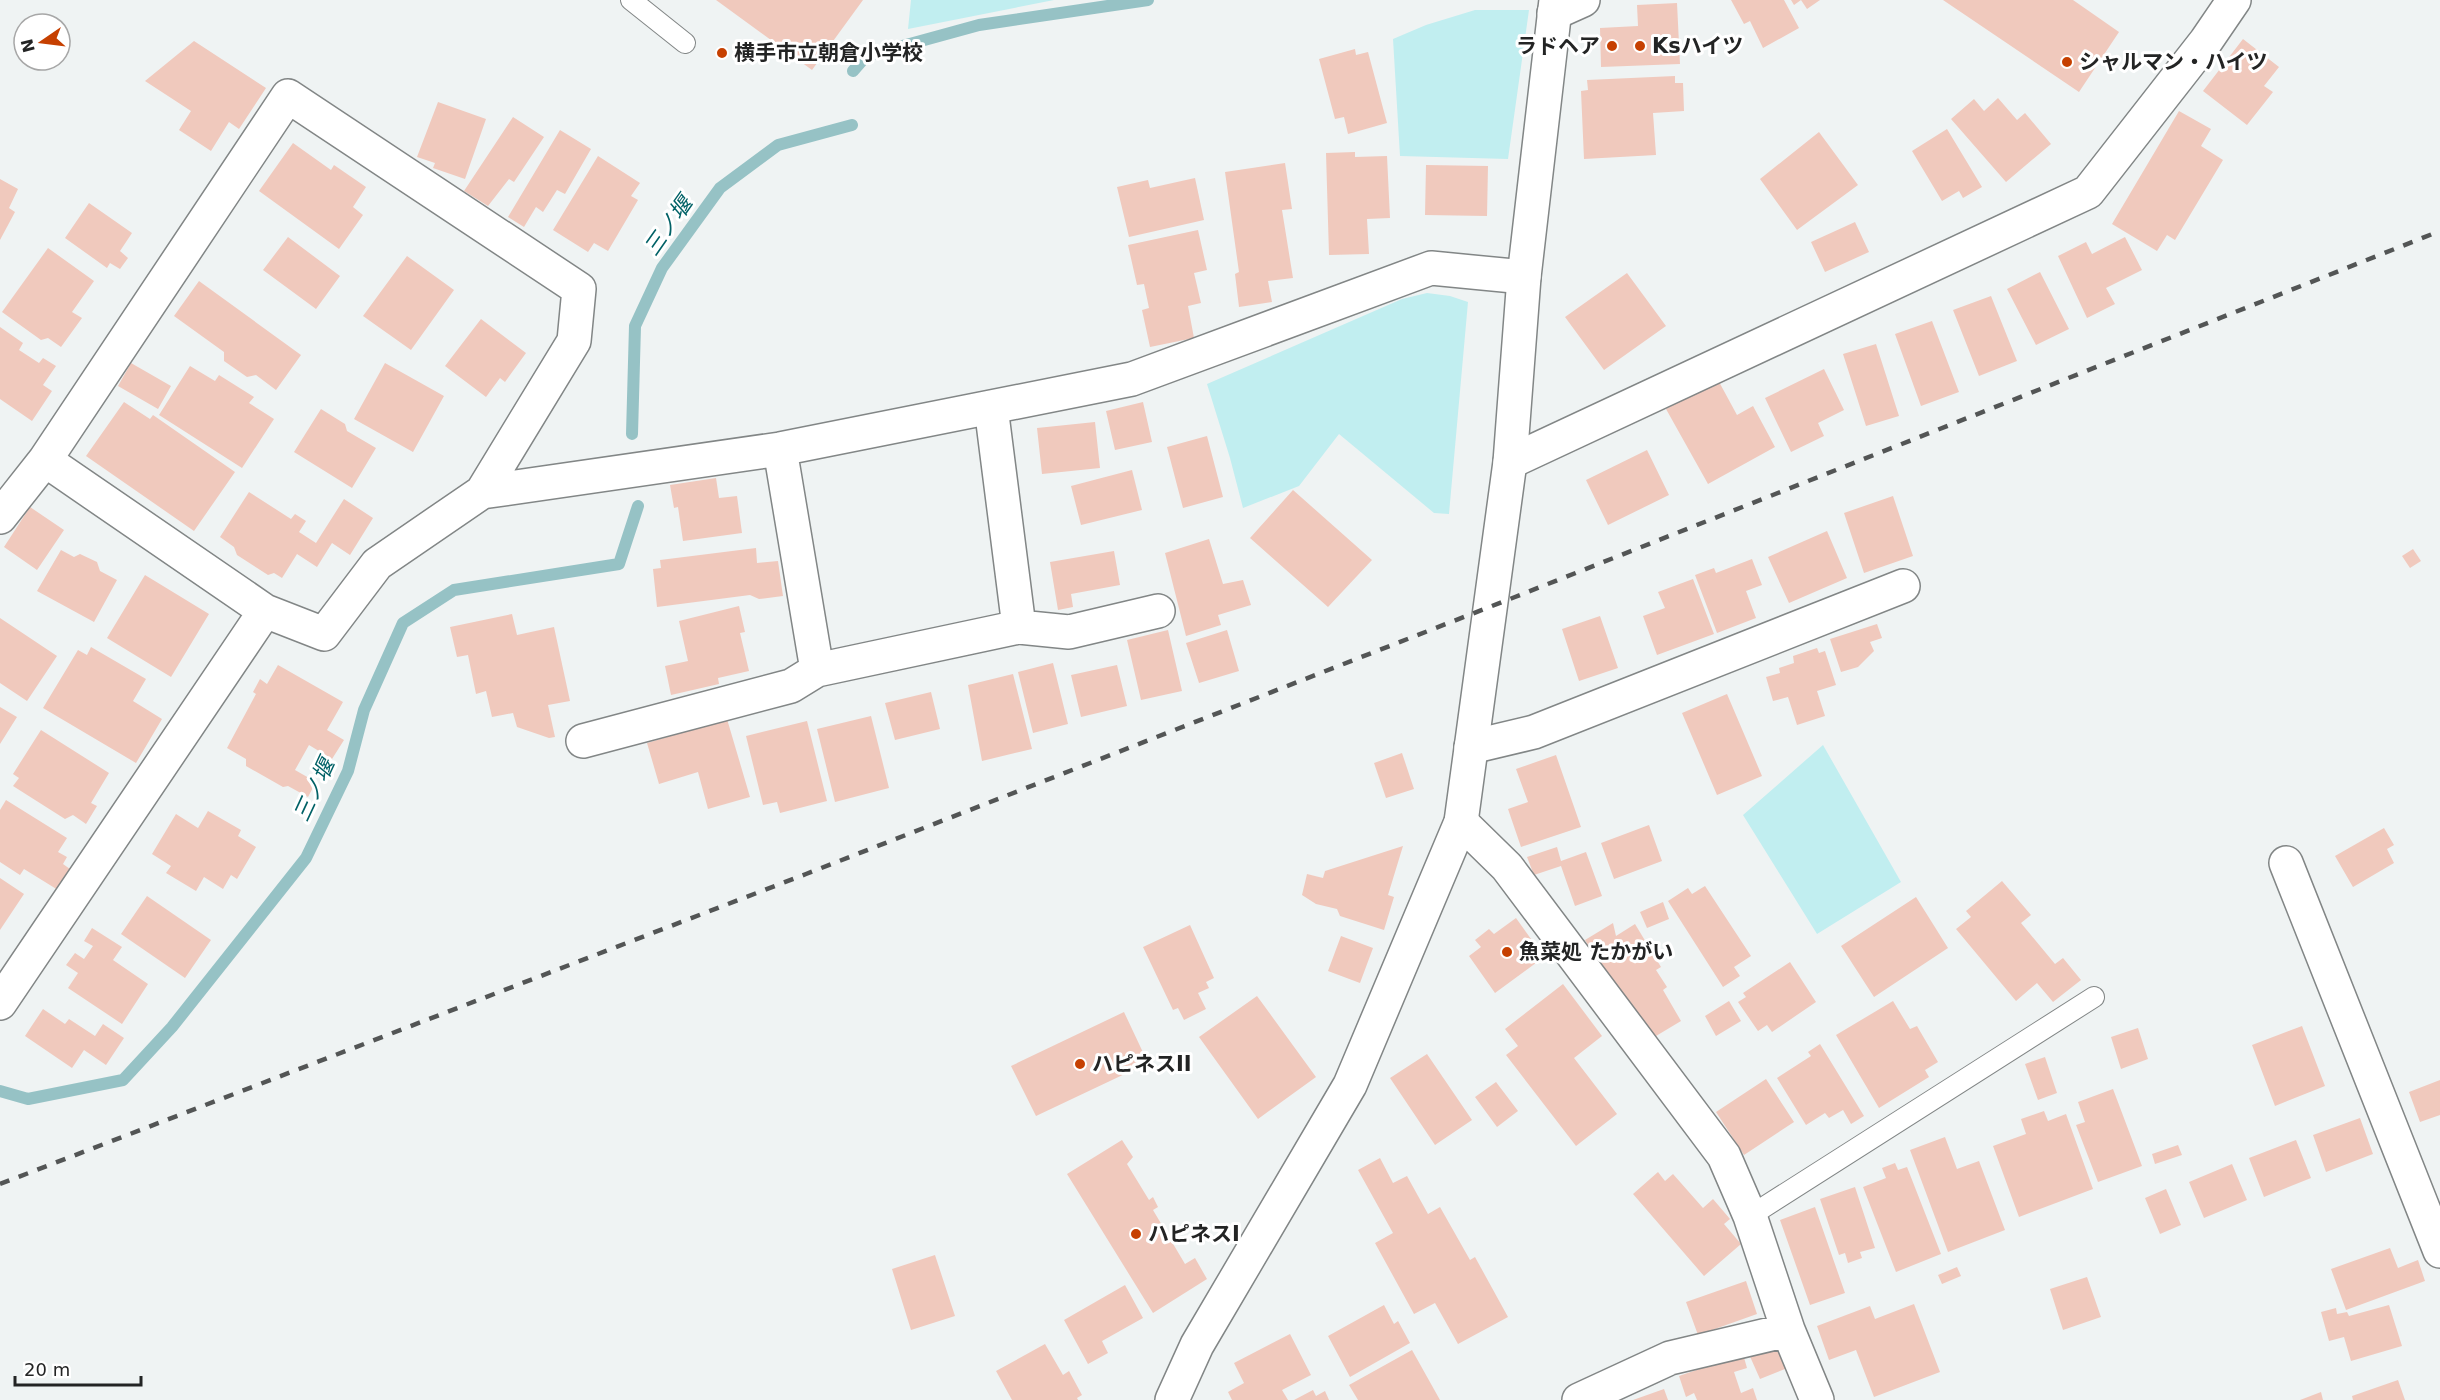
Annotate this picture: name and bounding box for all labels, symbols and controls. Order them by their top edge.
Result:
north arrow [12,12,72,72]
place label: ラドヘア [1516,34,1600,58]
place label: Ksハイツ [1652,34,1743,58]
text: N [17,37,39,54]
marker: ラドヘア [1605,39,1619,53]
marker: Ksハイツ [1633,39,1647,53]
place label: 横手市立朝倉小学校 [734,41,923,65]
marker: 横手市立朝倉小学校 [715,46,729,60]
place label: シャルマン・ハイツ [2079,50,2268,74]
marker: シャルマン・ハイツ [2060,55,2074,69]
water label: 三ノ堰 [639,189,699,260]
water label: 三ノ堰 [289,751,341,825]
place label: 魚菜処 たかがい [1519,940,1673,964]
marker: 魚菜処 たかがい [1500,945,1514,959]
place label: ハピネスII [1092,1052,1192,1076]
marker: ハピネスII [1073,1057,1087,1071]
place label: ハピネスI [1148,1222,1240,1246]
marker: ハピネスI [1129,1227,1143,1241]
scale bar [15,1349,141,1387]
text: 20 m [24,1359,70,1380]

